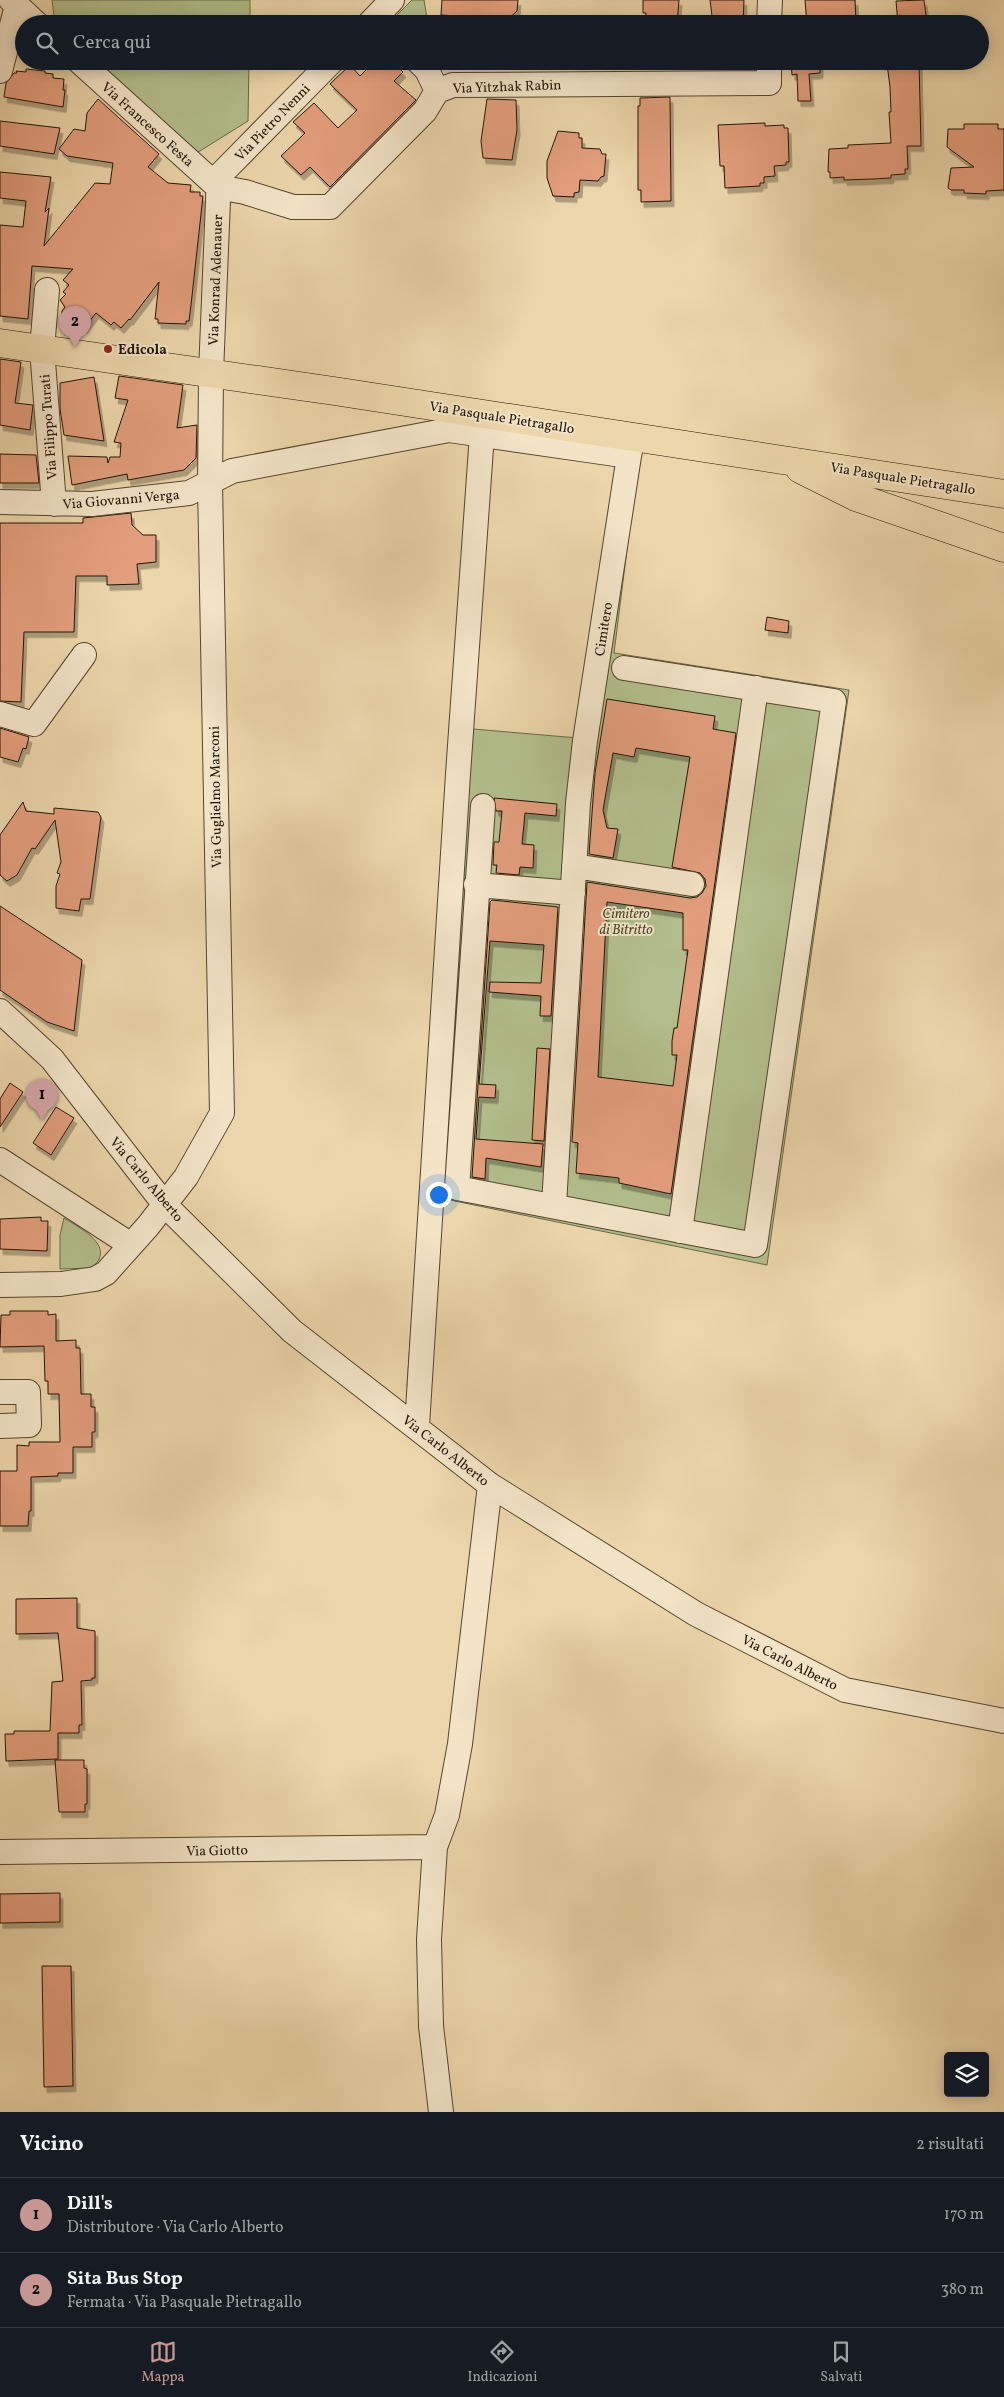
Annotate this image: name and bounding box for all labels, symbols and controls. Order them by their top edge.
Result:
search box [15,15,989,70]
icon: search [33,29,61,57]
text: Cerca qui [73,30,151,56]
street label: Via Yitzhak Rabin [452,76,562,99]
street label: Via Francesco Festa [97,78,197,172]
street label: Via Pietro Nenni [231,80,315,166]
street label: Via Konrad Adenauer [205,214,228,346]
pin: 2 [59,306,91,347]
place label: Edicola [118,341,167,360]
marker: Edicola [102,343,114,355]
street label: Via Filippo Turati [36,373,63,480]
street label: Via Pasquale Pietragallo [428,398,576,439]
street label: Via Pasquale Pietragallo [829,459,977,500]
street label: Via Giovanni Verga [62,486,180,515]
street label: Cimitero [591,601,618,658]
street label: Via Guglielmo Marconi [206,726,227,868]
park label: Cimitero di Bitritto [599,905,653,940]
pin: 1 [26,1079,58,1120]
street label: Via Carlo Alberto [105,1133,187,1227]
your location [426,1182,452,1208]
street label: Via Carlo Alberto [398,1411,493,1491]
street label: Via Carlo Alberto [738,1631,841,1696]
street label: Via Giotto [186,1841,248,1862]
map controls [944,2052,989,2097]
button: layers [944,2052,989,2097]
text: Vicino [20,2130,84,2159]
text: 2 risultati [916,2134,984,2156]
text: Dill's [67,2191,113,2217]
text: 1 [33,2204,39,2226]
text: 170 m [944,2204,984,2226]
text: Distributore · Via Carlo Alberto [67,2217,283,2239]
text: Sita Bus Stop [67,2266,183,2292]
text: 2 [32,2279,40,2301]
text: 380 m [941,2279,984,2301]
text: Fermata · Via Pasquale Pietragallo [67,2292,302,2314]
tab: Mappa [141,2338,185,2387]
tab: Indicazioni [467,2338,537,2387]
tab: Salvati [820,2338,862,2387]

